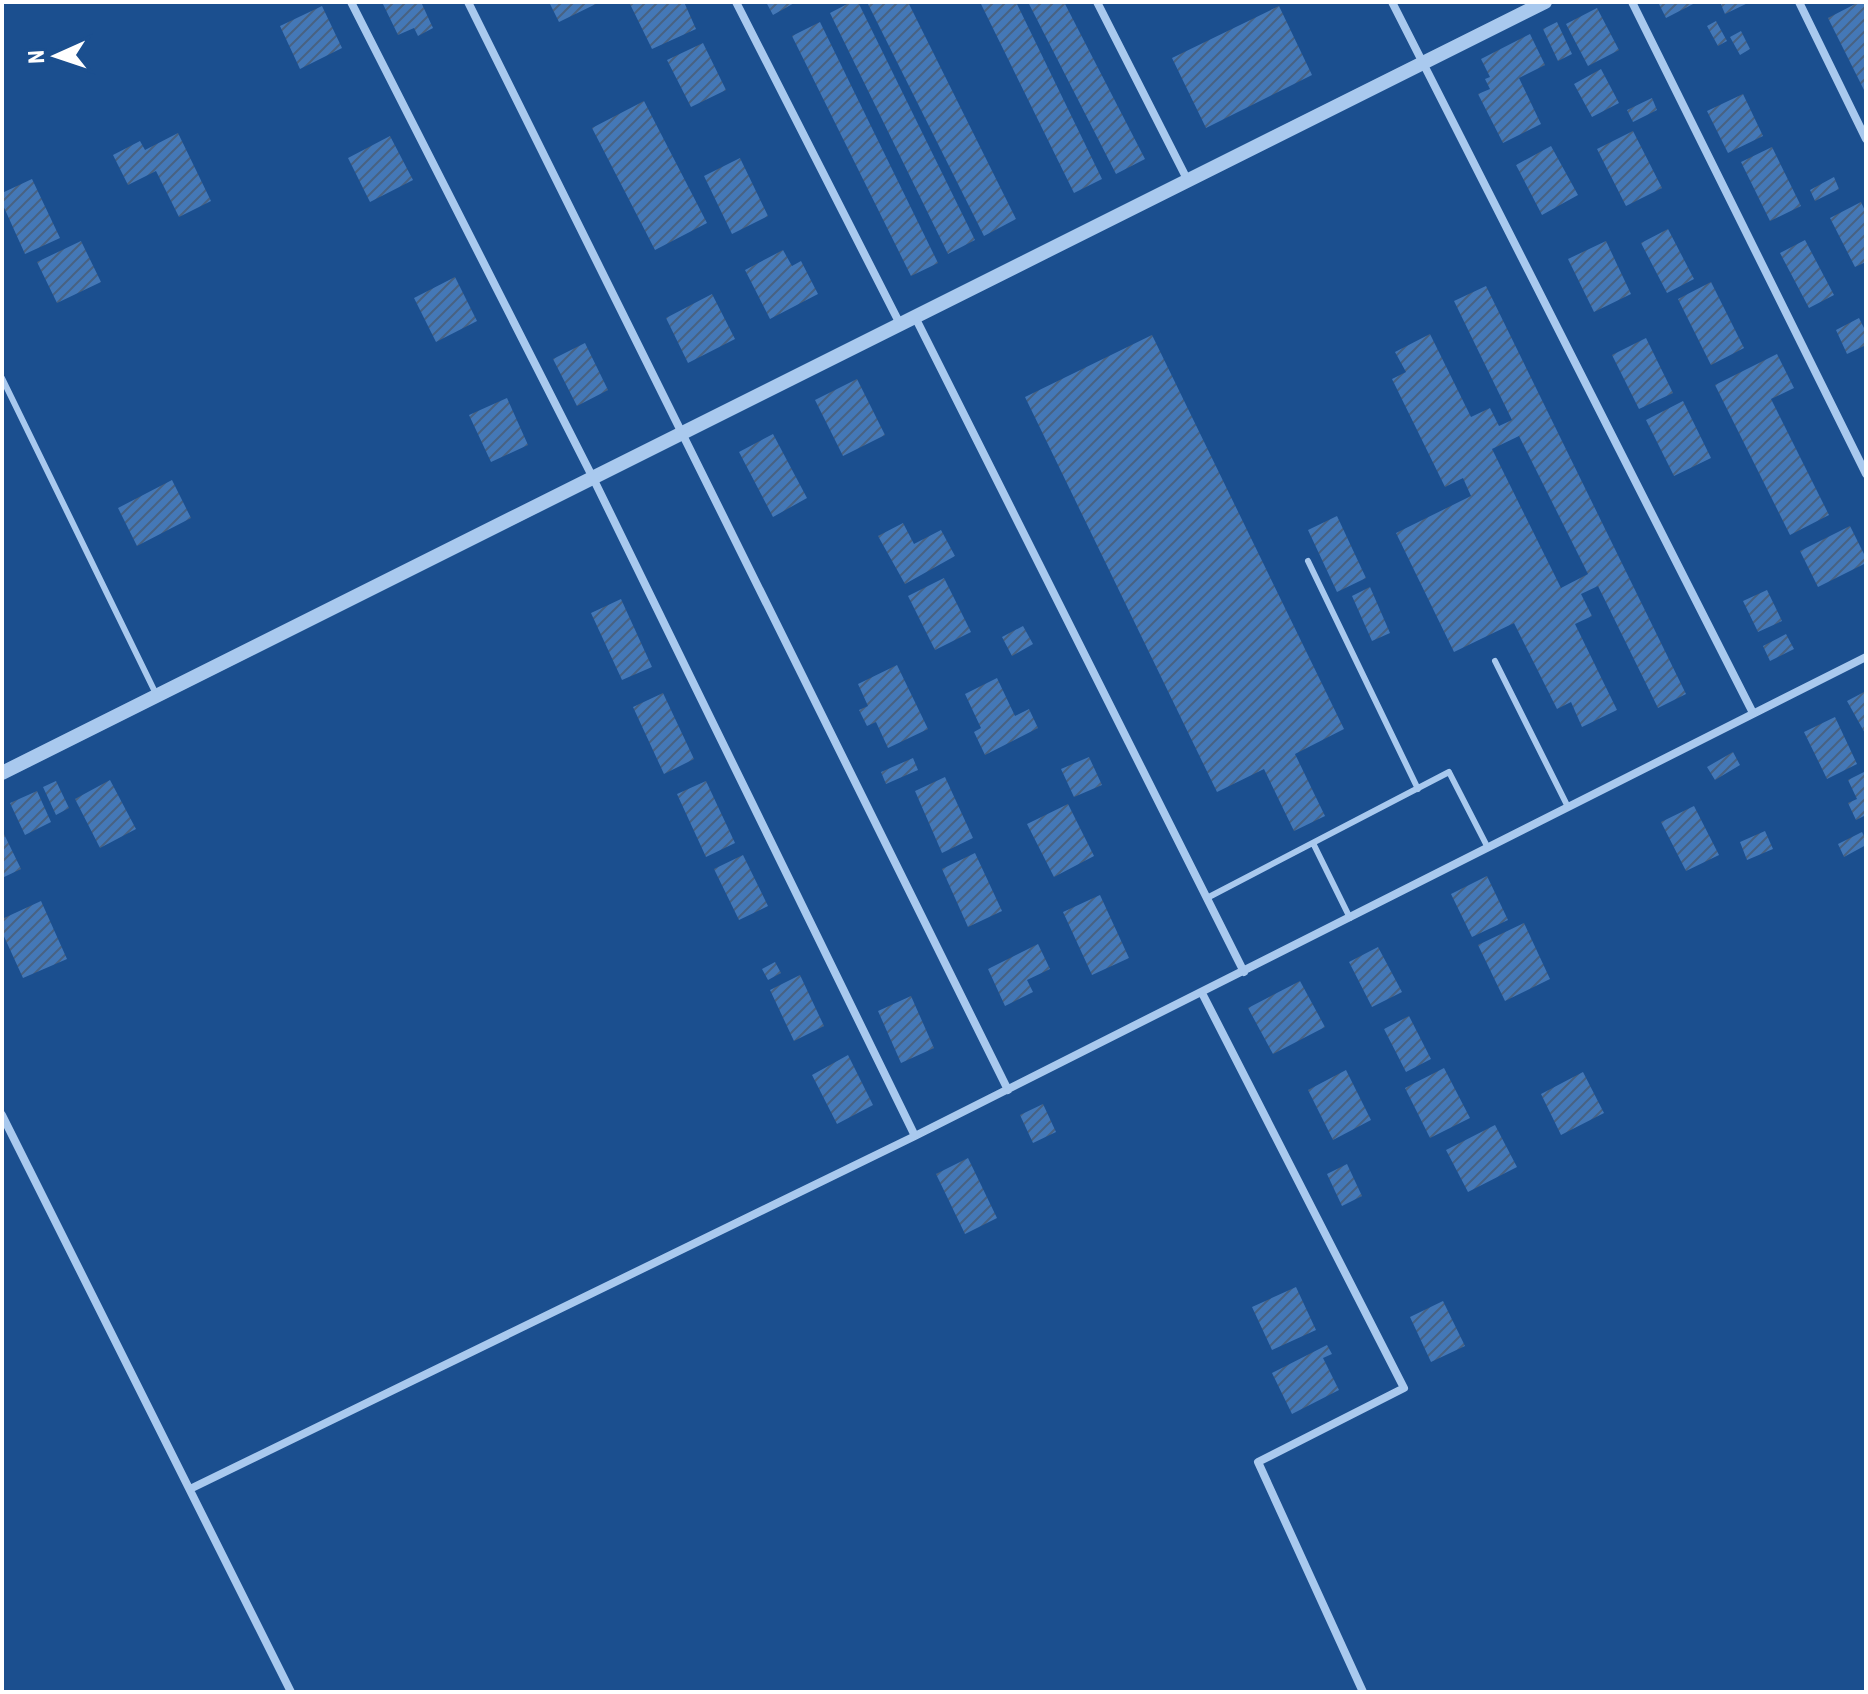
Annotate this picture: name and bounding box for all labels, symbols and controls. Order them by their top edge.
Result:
north arrow [16,16,96,96]
text: N [24,50,49,64]

